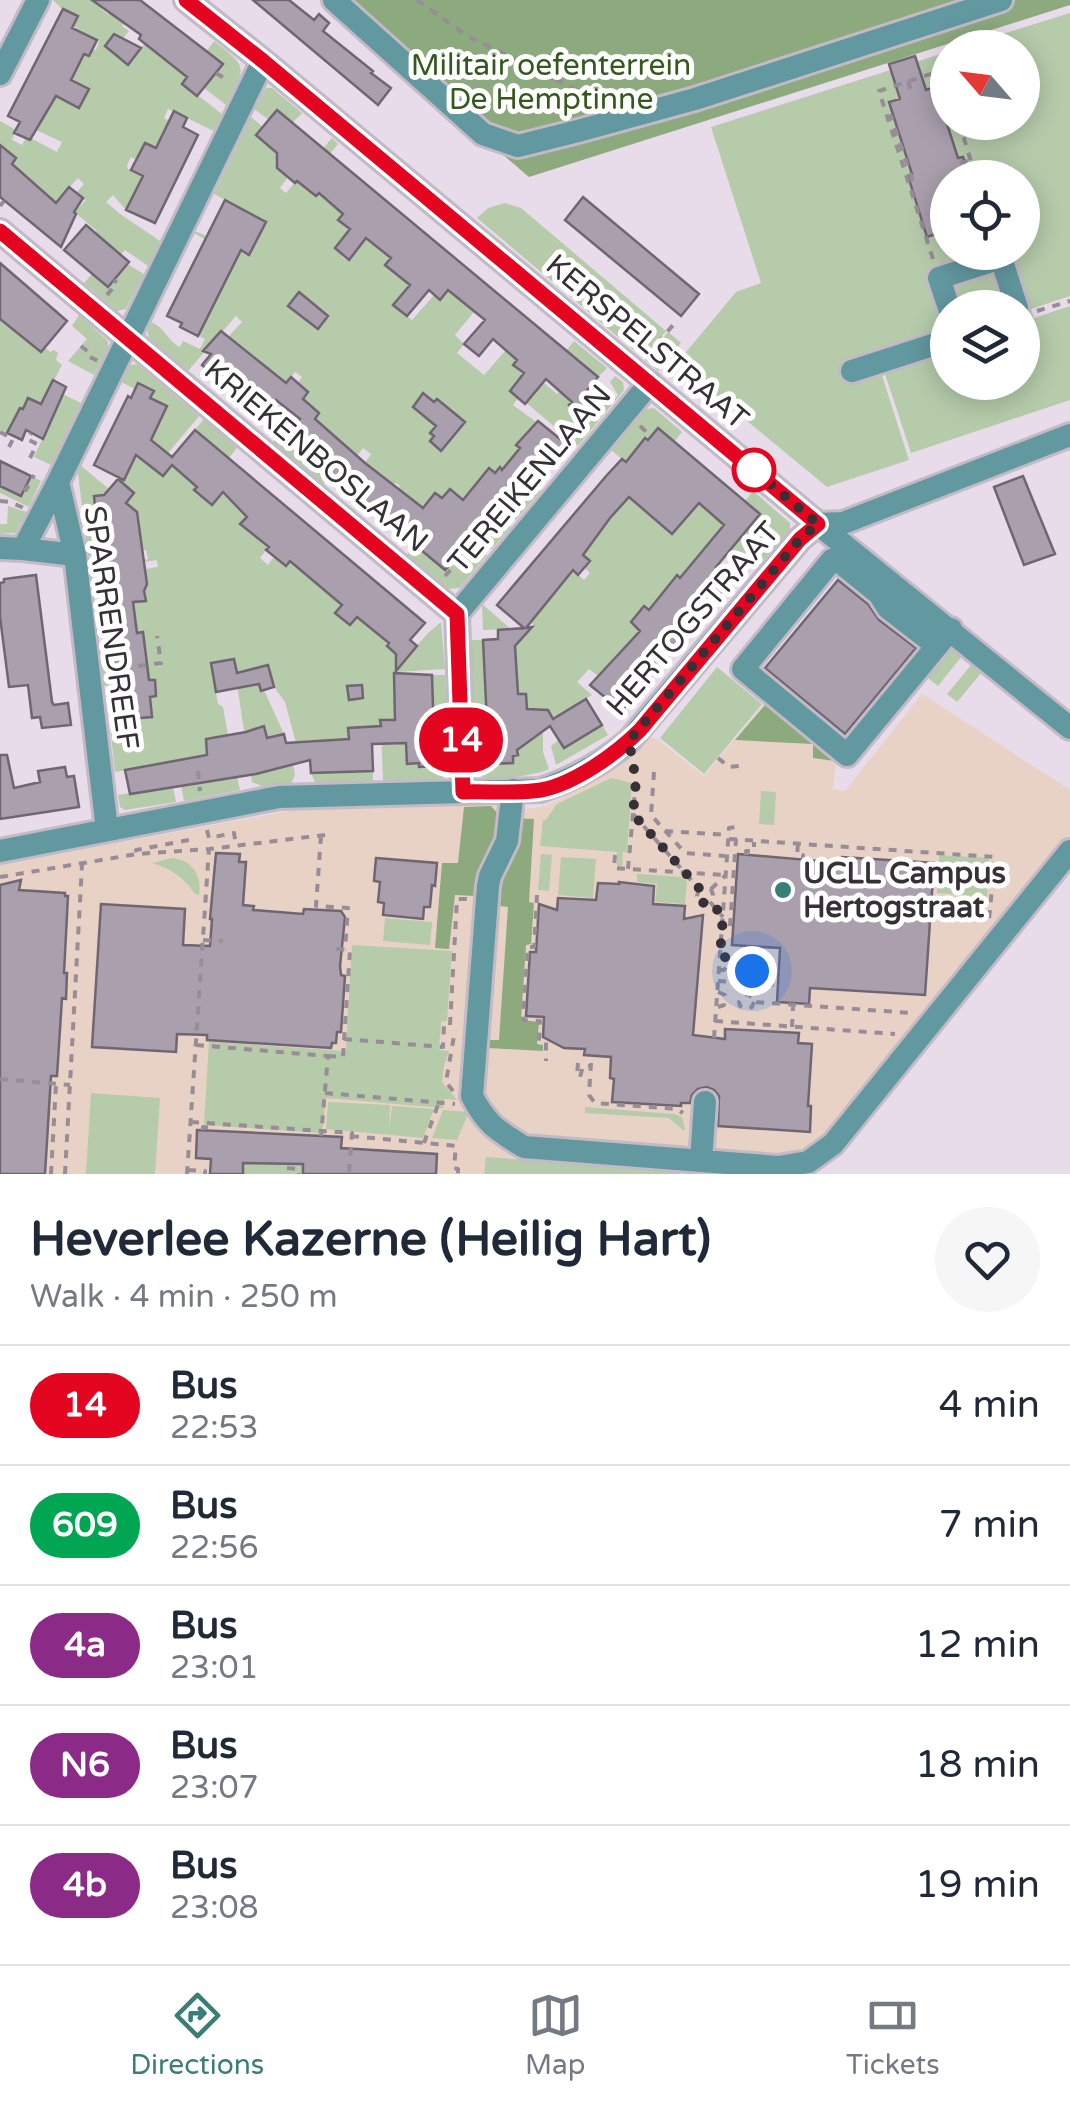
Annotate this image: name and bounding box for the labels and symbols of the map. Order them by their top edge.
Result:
north arrow [930,30,1040,140]
park label: Militair oefenterrein De Hemptinne [411,47,691,118]
street label: KERSPELSTRAAT [538,246,756,438]
street label: KRIEKENBOSLAAN [196,352,436,560]
street label: TEREIKENLAAN [440,377,620,581]
unlabelled marker [733,449,775,491]
street label: SPARRENDREEF [76,504,146,752]
street label: HERTOGSTRAAT [599,514,787,724]
line badge: 14 [416,708,506,772]
place label: UCLL Campus Hertogstraat [803,855,1006,926]
marker: UCLL Campus Hertogstraat [772,879,794,901]
your location [727,946,777,996]

